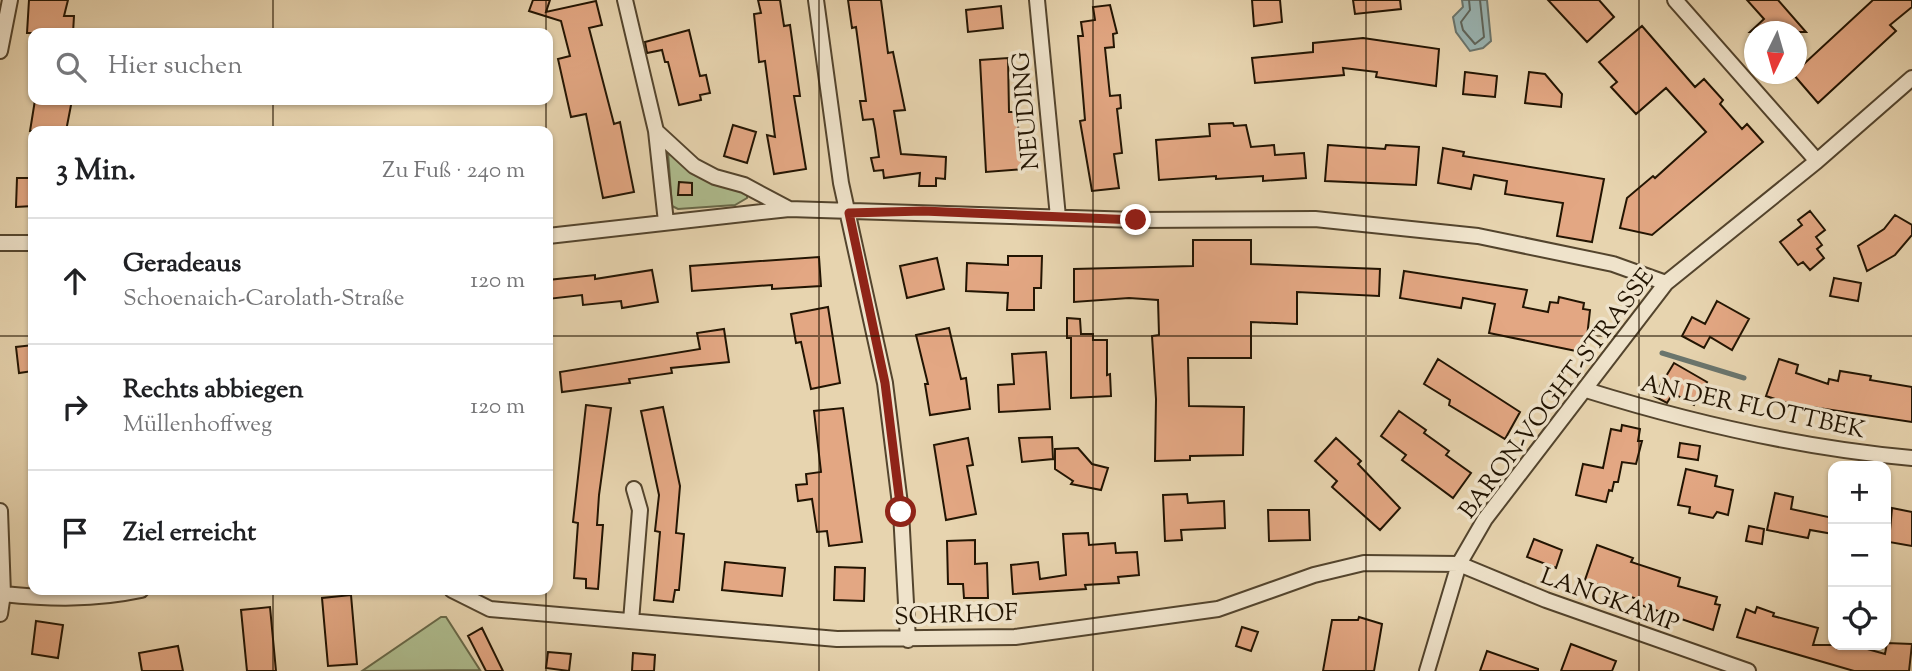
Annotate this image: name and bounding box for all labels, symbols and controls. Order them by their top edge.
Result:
north arrow [1744,21,1807,84]
search box [28,28,553,105]
icon: search [52,48,90,86]
text: Hier suchen [108,48,243,85]
street label: NEUDING [1005,50,1049,172]
text: 3 Min. [56,150,136,193]
text: Zu Fuß · 240 m [382,155,525,188]
route end [1120,204,1151,235]
text: Geradeaus [123,246,241,283]
street label: BARON-VOGHT-STRASSE [1452,261,1664,527]
icon: ahead [56,262,94,300]
text: 120 m [470,265,525,298]
text: Schoenaich-Carolath-Straße [123,283,405,316]
street label: AN DER FLOTTBEK [1637,368,1868,448]
text: Rechts abbiegen [123,372,304,409]
icon: right [56,388,94,426]
text: 120 m [470,391,525,424]
text: Müllenhoffweg [123,409,272,442]
map controls [1828,461,1891,650]
button: + [1828,461,1891,524]
route start [885,496,916,527]
icon: arrive [56,514,94,552]
text: Ziel erreicht [123,515,256,552]
button: − [1828,524,1891,587]
street label: LANGKAMP [1535,560,1683,642]
button: locate [1828,587,1891,650]
street label: SOHRHOF [894,597,1019,635]

